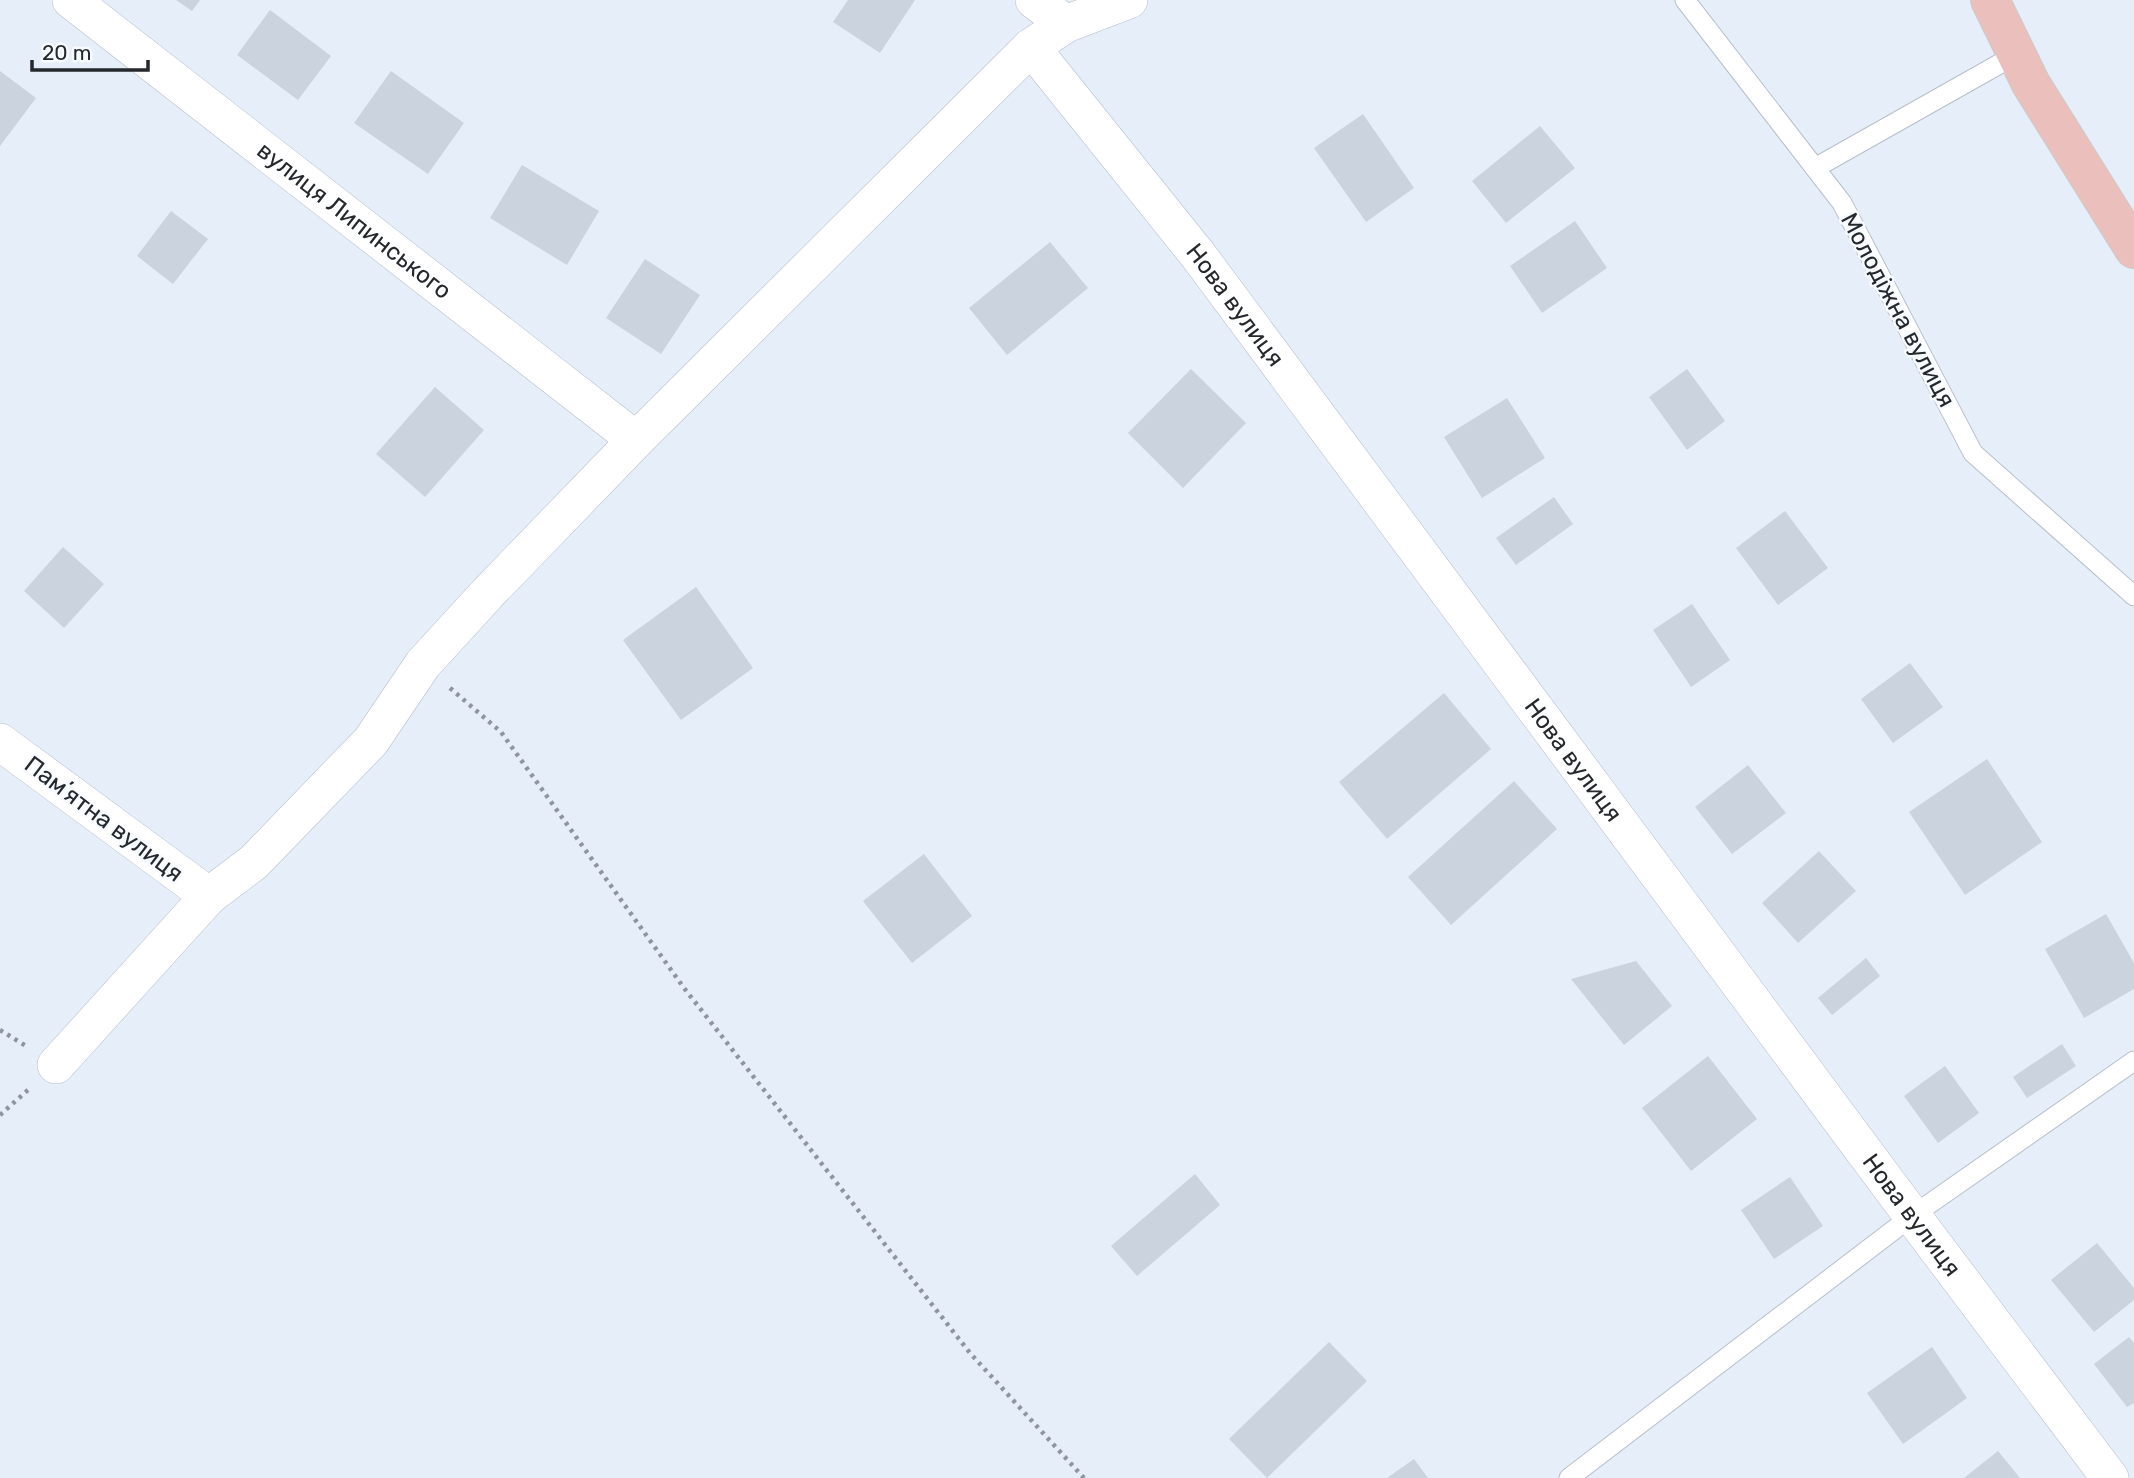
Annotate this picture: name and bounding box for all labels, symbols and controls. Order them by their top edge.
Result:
scale bar [32,28,147,72]
text: 20 m [42,40,91,65]
street label: вулиця Липинського [252,136,457,305]
street label: Молодіжна вулиця [1835,208,1961,412]
street label: Нова вулиця [1180,238,1290,372]
street label: Нова вулиця [1519,693,1628,827]
street label: Памʼятна вулиця [19,750,189,888]
street label: Нова вулиця [1857,1148,1967,1282]

